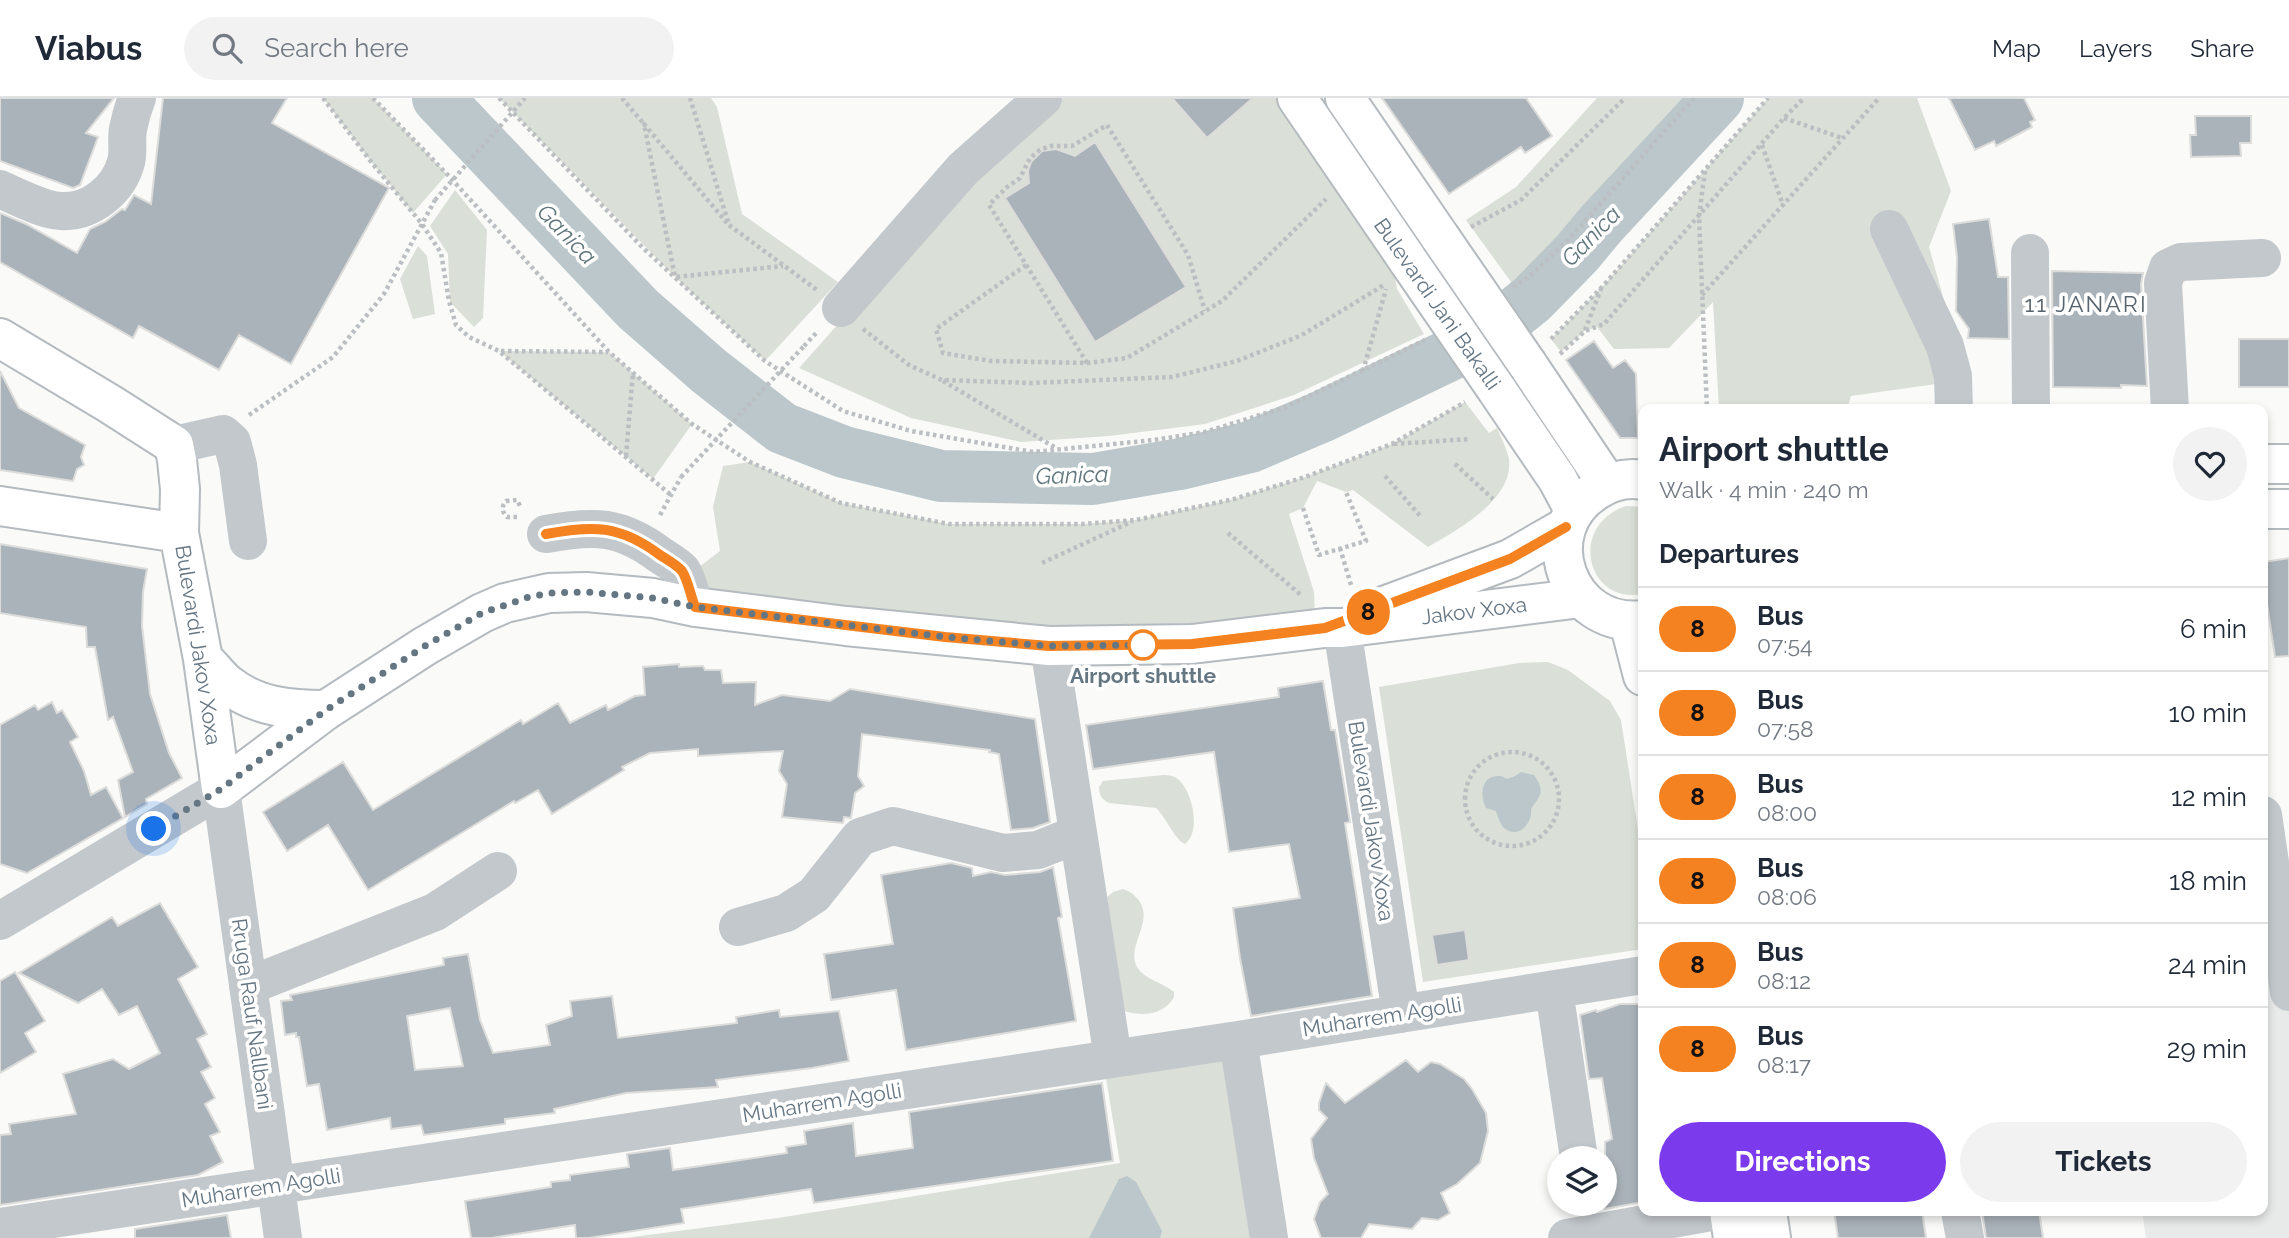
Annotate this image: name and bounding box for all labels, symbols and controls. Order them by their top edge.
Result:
search box [184,17,674,80]
text: Viabus [35,29,142,68]
icon: search [208,29,246,67]
text: Search here [264,33,409,63]
text: Map [1992,34,2041,63]
text: Layers [2079,34,2152,63]
text: Share [2190,34,2254,63]
water label: Ganica [532,198,603,270]
water label: Ganica [1556,200,1626,271]
street label: Bulevardi Jani Bakalli [1369,213,1506,394]
district label: 11 JANARI [2024,290,2148,317]
button: heart [2173,427,2247,501]
text: Airport shuttle [1659,430,1889,469]
water label: Ganica [1035,460,1109,489]
text: Walk · 4 min · 240 m [1659,476,1869,503]
text: Departures [1659,539,1799,569]
street label: Bulevardi Jakov Xoxa [170,543,227,747]
line badge: 8 [1345,589,1391,635]
street label: Jakov Xoxa [1420,592,1528,629]
text: 8 [1361,597,1375,626]
text: Bus [1757,601,1804,631]
text: 8 [1690,614,1705,643]
text: 6 min [2180,614,2247,644]
marker: Airport shuttle [1128,630,1158,660]
text: 07:54 [1757,631,1813,658]
place label: Airport shuttle [1070,663,1217,688]
text: Bus [1757,685,1804,715]
text: 8 [1690,698,1705,727]
text: 10 min [2169,698,2247,728]
text: 07:58 [1757,715,1814,742]
street label: Bulevardi Jakov Xoxa [1343,719,1400,923]
text: Bus [1757,769,1804,799]
text: 8 [1690,782,1705,811]
text: 12 min [2171,782,2247,812]
text: 08:00 [1757,799,1817,826]
your location [136,811,171,846]
text: Bus [1757,853,1804,883]
text: 8 [1690,866,1705,895]
text: 18 min [2169,866,2247,896]
text: 08:06 [1757,883,1817,910]
street label: Rruga Rauf Nallbani [227,917,278,1111]
text: Bus [1757,937,1804,967]
text: 8 [1690,950,1705,979]
text: 24 min [2168,950,2247,980]
text: 08:12 [1757,967,1811,994]
street label: Muharrem Agolli [1301,992,1463,1041]
text: Bus [1757,1021,1804,1051]
text: 8 [1690,1034,1705,1063]
text: 29 min [2167,1034,2247,1064]
text: 08:17 [1757,1051,1811,1078]
street label: Muharrem Agolli [741,1078,903,1127]
button: Directions [1659,1122,1946,1202]
button: Tickets [1960,1122,2247,1202]
map controls [1547,1146,1617,1216]
button: layers [1547,1146,1617,1216]
street label: Muharrem Agolli [180,1163,342,1212]

